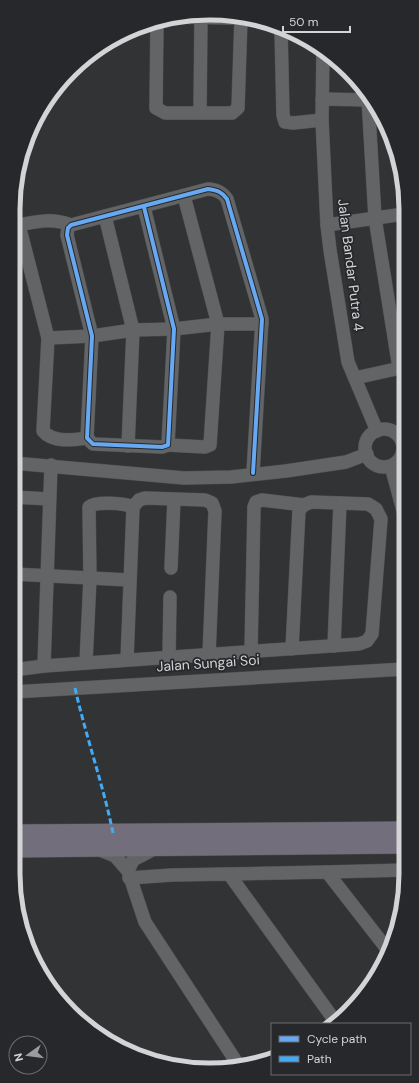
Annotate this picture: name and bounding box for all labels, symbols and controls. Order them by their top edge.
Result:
scale bar [283,8,350,34]
text: 50 m [289,14,318,30]
street label: Jalan Bandar Putra 4 [334,198,368,333]
street label: Jalan Sungai Soi [156,650,260,676]
legend [271,1023,411,1075]
text: Cycle path [307,1031,367,1047]
north arrow [8,1035,48,1075]
text: Path [307,1051,332,1067]
text: N [11,1052,26,1063]

